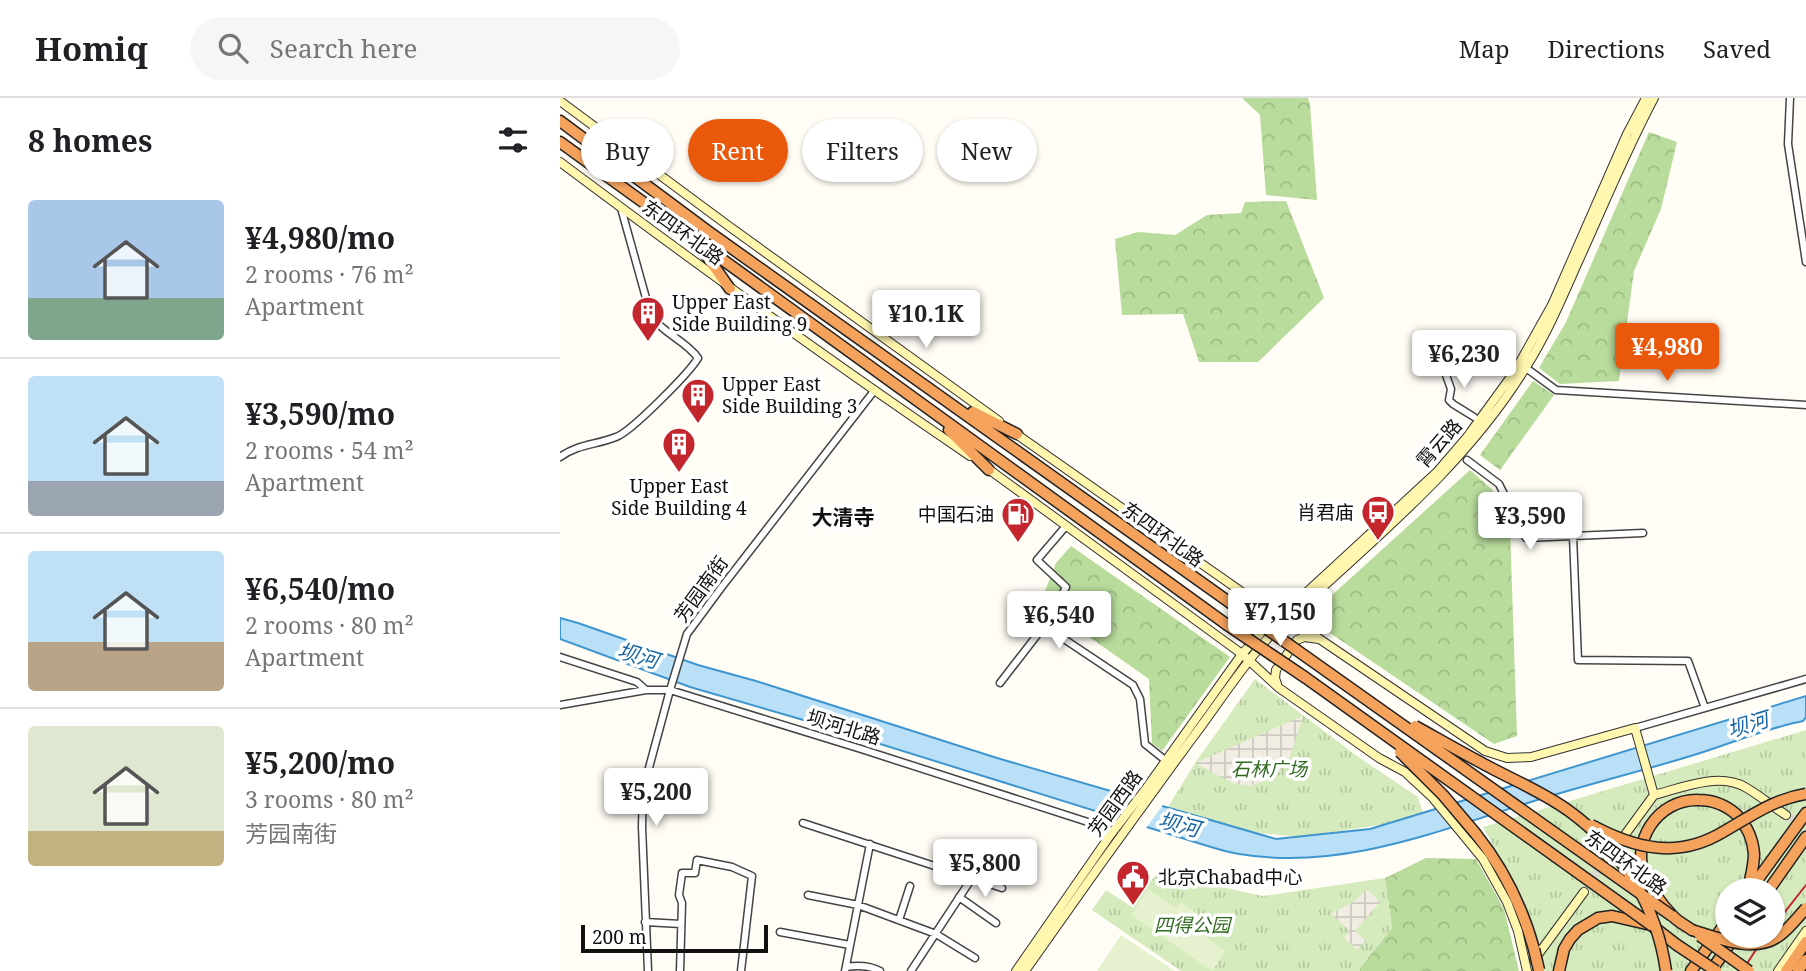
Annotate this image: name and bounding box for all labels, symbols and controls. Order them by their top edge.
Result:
search box [190,17,680,80]
text: Homiq [35,26,148,71]
icon: search [214,29,252,67]
text: Search here [270,30,417,66]
text: Map [1459,32,1510,65]
text: Directions [1548,32,1665,65]
text: Saved [1703,32,1771,65]
chip: Buy [581,119,674,182]
chip: Rent [688,119,788,182]
chip: Filters [802,119,923,182]
chip: New [937,119,1037,182]
text: 8 homes [28,120,152,161]
icon: filters [494,121,532,159]
street label: 东四环北路 [637,194,729,270]
text: ¥4,980/mo [245,217,395,258]
icon: home [84,228,168,312]
text: 2 rooms · 76 m² [245,258,414,290]
place label: Upper East Side Building 9 [672,289,807,337]
text: Apartment [245,290,364,322]
pin: ¥10.1K [869,290,983,350]
building icon: Upper East Side Building 9 [629,294,667,343]
text: ¥10.1K [888,297,964,329]
pin: ¥4,980 [1610,324,1724,383]
pin: ¥6,230 [1407,330,1521,390]
text: ¥4,980 [1631,330,1703,362]
text: ¥6,230 [1428,337,1500,369]
place label: Upper East Side Building 3 [722,371,857,419]
building icon: Upper East Side Building 3 [679,376,717,425]
text: ¥3,590/mo [245,393,395,434]
icon: home [84,404,168,488]
street label: 霄云路 [1410,413,1468,473]
building icon: Upper East Side Building 4 [660,425,698,474]
text: 2 rooms · 54 m² [245,434,414,466]
text: Apartment [245,466,364,498]
place label: Upper East Side Building 4 [611,473,747,521]
pin: ¥3,590 [1473,492,1587,552]
bus stop icon: 肖君庙 [1359,493,1397,542]
fuel station icon: 中国石油 [999,495,1037,544]
street label: 东四环北路 [1117,496,1209,572]
place label: 肖君庙 [1297,499,1354,525]
text: ¥3,590 [1494,499,1566,531]
place label: 中国石油 [918,501,994,527]
district label: 大清寺 [812,503,875,531]
street label: 芳园南街 [668,551,734,627]
text: ¥6,540/mo [245,568,395,609]
icon: home [84,579,168,663]
pin: ¥7,150 [1223,588,1337,648]
pin: ¥6,540 [1002,592,1116,651]
text: ¥7,150 [1244,595,1316,627]
text: ¥6,540 [1023,598,1095,630]
text: 2 rooms · 80 m² [245,609,414,641]
water label: 坝河 [614,636,666,675]
text: Apartment [245,641,364,673]
street label: 坝河北路 [804,703,884,751]
water label: 坝河 [1724,703,1776,744]
text: ¥5,200/mo [245,742,395,783]
icon: home [84,754,168,838]
park label: 石林广场 [1231,756,1309,782]
street label: 芳园西路 [1082,765,1148,841]
pin: ¥5,200 [599,768,713,828]
text: ¥5,200 [620,775,692,807]
text: 3 rooms · 80 m² [245,783,414,815]
water label: 坝河 [1155,805,1207,844]
text: 芳园南街 [245,817,337,849]
street label: 东四环北路 [1580,824,1672,900]
pin: ¥5,800 [928,840,1042,899]
text: ¥5,800 [949,846,1021,878]
public building icon: 北京Chabad中心 [1114,858,1152,907]
place label: 北京Chabad中心 [1158,864,1302,890]
map controls [1715,878,1785,948]
button: layers [1715,878,1785,948]
park label: 四得公园 [1154,912,1233,938]
scale bar [581,922,768,954]
text: 200 m [592,924,647,950]

